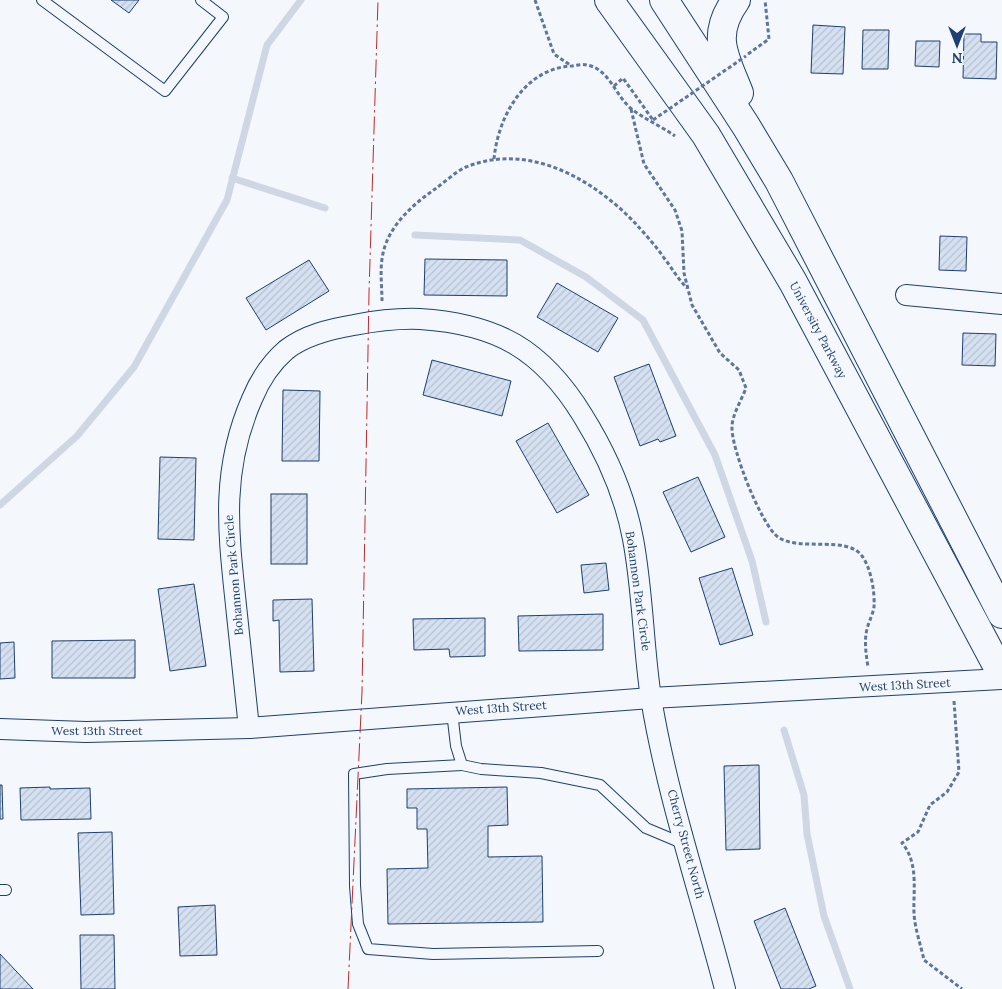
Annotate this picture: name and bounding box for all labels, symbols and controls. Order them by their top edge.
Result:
north arrow [932,20,982,70]
text: N [951,49,962,67]
street label: University Parkway [787,279,851,381]
street label: Bohannon Park Circle [221,514,246,636]
street label: Bohannon Park Circle [623,530,654,652]
street label: West 13th Street [859,675,951,694]
street label: West 13th Street [455,697,547,718]
street label: West 13th Street [51,723,143,738]
street label: Cherry Street North [665,788,708,900]

